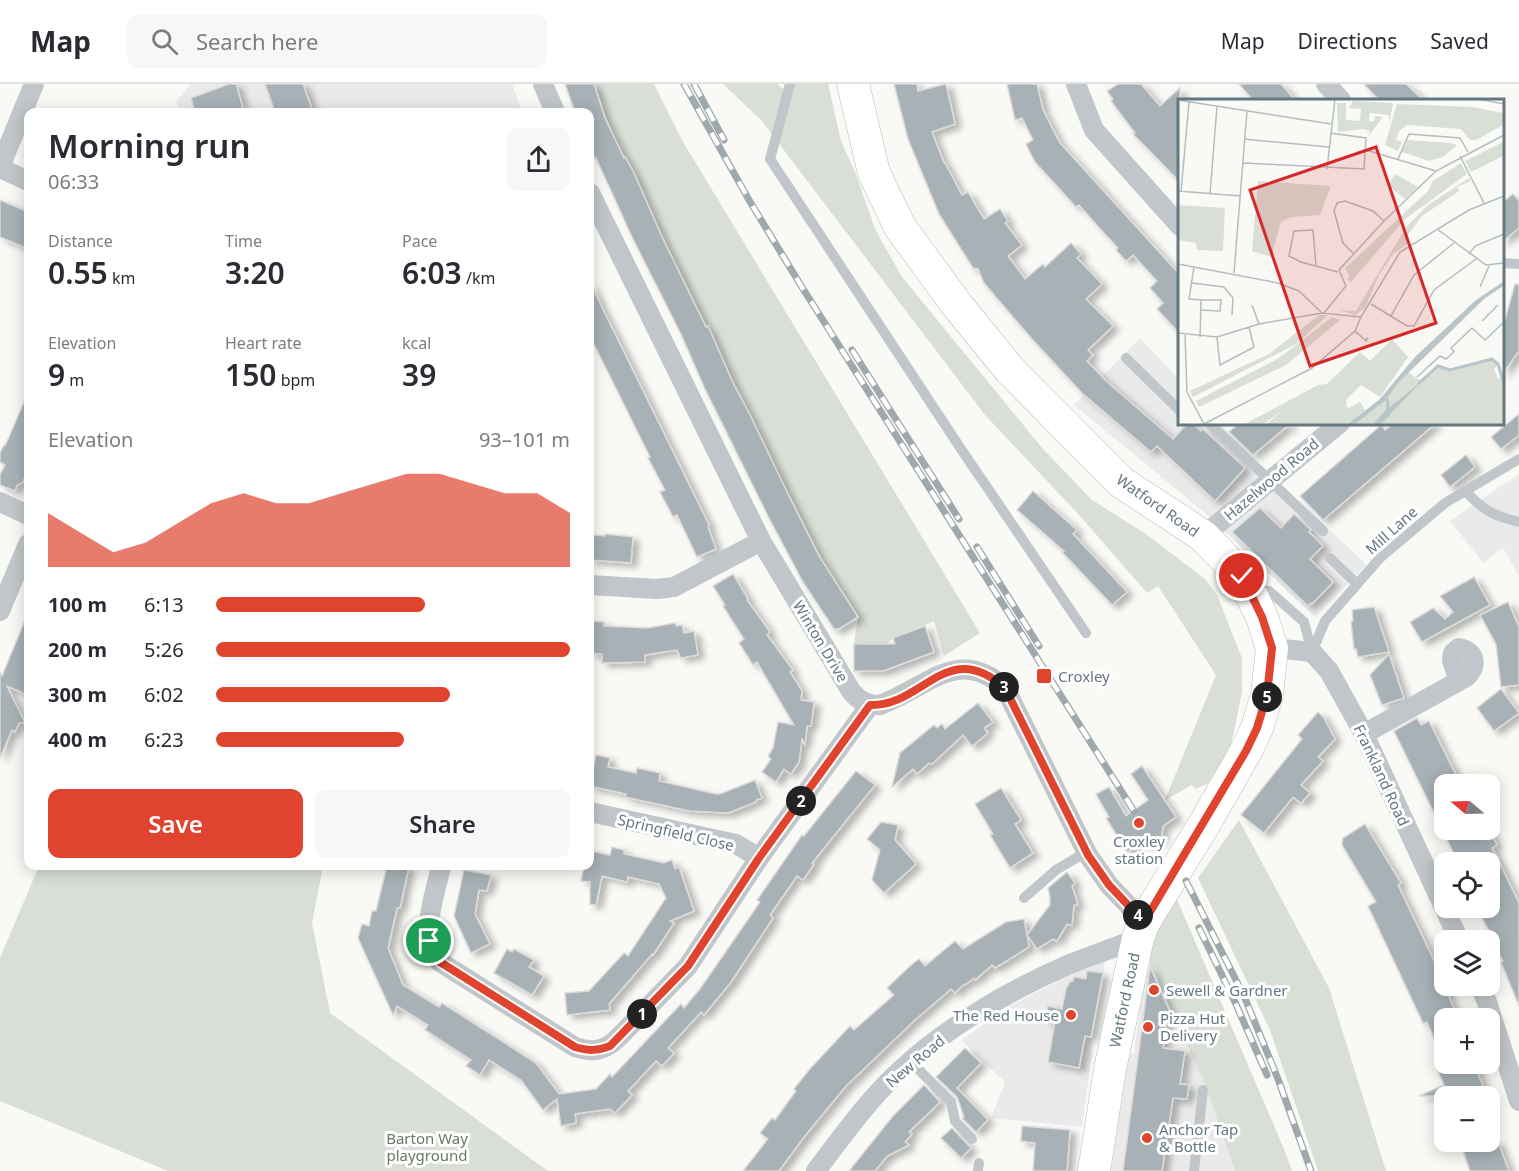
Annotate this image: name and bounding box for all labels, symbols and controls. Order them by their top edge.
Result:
search box [127,14,547,68]
text: Map [30,22,91,60]
icon: search [148,25,181,58]
text: Search here [196,26,318,56]
text: Map [1221,27,1265,55]
text: Directions [1298,27,1397,55]
text: Saved [1430,27,1489,55]
inset map [1178,99,1504,424]
text: Morning run [48,123,250,168]
button: share [507,128,570,191]
text: 06:33 [48,168,99,195]
text: Distance [48,230,113,252]
text: Time [225,230,262,252]
text: Pace [402,230,437,252]
text: 0.55 [48,252,108,293]
text: 3:20 [225,252,285,293]
text: 6:03 [402,252,462,293]
text: km [108,267,135,289]
text: /km [462,267,495,289]
text: Elevation [48,332,116,354]
text: Heart rate [225,332,301,354]
text: kcal [402,332,431,354]
text: 9 [48,354,65,395]
text: 150 [225,354,276,395]
text: 39 [402,354,436,395]
text: m [65,369,84,391]
text: bpm [276,369,315,391]
text: Elevation [48,426,133,453]
text: 93–101 m [479,426,570,453]
street label: Hazelwood Road [1219,433,1323,525]
street label: Watford Road [1113,469,1203,541]
street label: Mill Lane [1361,501,1421,559]
pin [1216,550,1267,601]
icon: check [1225,559,1258,592]
text: 100 m [48,591,107,618]
text: 6:13 [144,591,184,618]
street label: Winton Drive [789,596,853,686]
text: 200 m [48,636,107,663]
text: 5:26 [144,636,184,663]
place label: Croxley [1058,666,1110,686]
marker: Croxley [1035,667,1053,685]
pin: 3 [989,672,1019,702]
text: 3 [999,676,1009,698]
text: 300 m [48,681,107,708]
text: 6:02 [144,681,184,708]
pin: 5 [1252,682,1282,712]
text: 5 [1262,686,1272,708]
street label: Frankland Road [1350,721,1414,829]
text: 400 m [48,726,107,753]
text: 6:23 [144,726,184,753]
north arrow [1434,774,1500,840]
map controls [1434,774,1500,1152]
pin: 2 [786,786,816,816]
button: Save [48,789,303,858]
button: Share [315,789,570,858]
text: 2 [796,790,806,812]
street label: Springfield Close [616,809,736,855]
marker: Croxley station [1132,816,1146,830]
place label: Croxley station [1113,831,1165,868]
button: locate [1434,852,1500,918]
pin: 4 [1123,900,1153,930]
text: 4 [1133,904,1143,926]
pin [403,915,454,966]
icon: arrive [412,924,445,957]
button: layers [1434,930,1500,996]
street label: Watford Road [1104,951,1144,1049]
place label: Sewell & Gardner [1166,980,1288,1000]
marker: Sewell & Gardner [1147,983,1161,997]
pin: 1 [627,999,657,1029]
text: 1 [637,1003,647,1025]
place label: The Red House [953,1005,1059,1025]
marker: The Red House [1064,1008,1078,1022]
place label: Pizza Hut Delivery [1160,1008,1226,1045]
button: + [1434,1008,1500,1074]
marker: Pizza Hut Delivery [1141,1020,1155,1034]
street label: New Road [881,1030,949,1092]
button: − [1434,1086,1500,1152]
place label: Anchor Tap & Bottle [1159,1119,1238,1156]
park label: Barton Way playground [386,1128,468,1165]
marker: Anchor Tap & Bottle [1140,1131,1154,1145]

